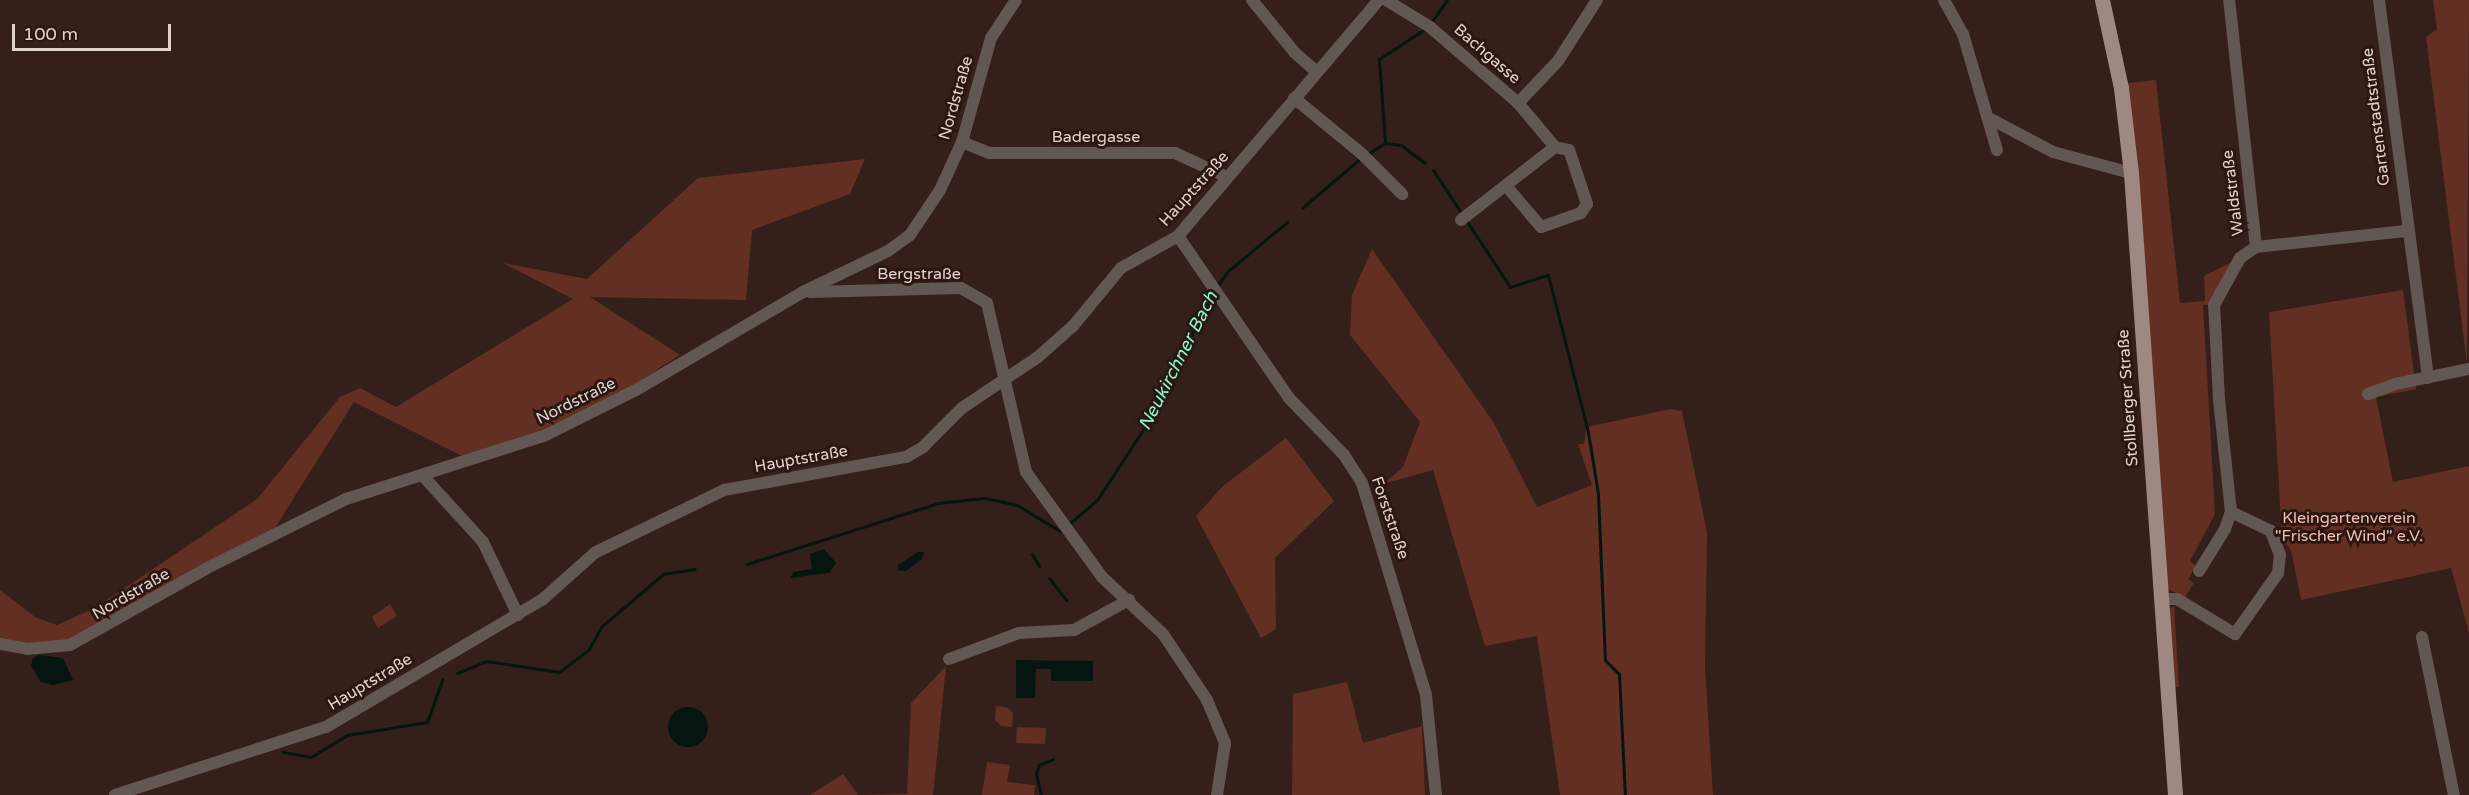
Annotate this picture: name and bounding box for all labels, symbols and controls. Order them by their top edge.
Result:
scale bar [15,12,174,50]
street label: Bachgasse [1450,20,1524,88]
text: 100 m [23,23,78,45]
street label: Gartenstadtstraße [2358,47,2394,187]
street label: Nordstraße [935,54,977,142]
street label: Badergasse [1052,127,1140,147]
street label: Hauptstraße [1155,147,1233,231]
street label: Waldstraße [2218,149,2248,237]
street label: Bergstraße [877,264,961,284]
water label: Neukirchner Bach [1134,288,1222,434]
street label: Stollberger Straße [2114,329,2142,467]
street label: Nordstraße [533,374,619,428]
street label: Hauptstraße [753,441,849,477]
street label: Forststraße [1367,474,1413,562]
park label: Kleingartenverein "Frischer Wind" e.V. [2275,508,2423,546]
street label: Nordstraße [89,564,173,624]
street label: Hauptstraße [325,649,415,715]

